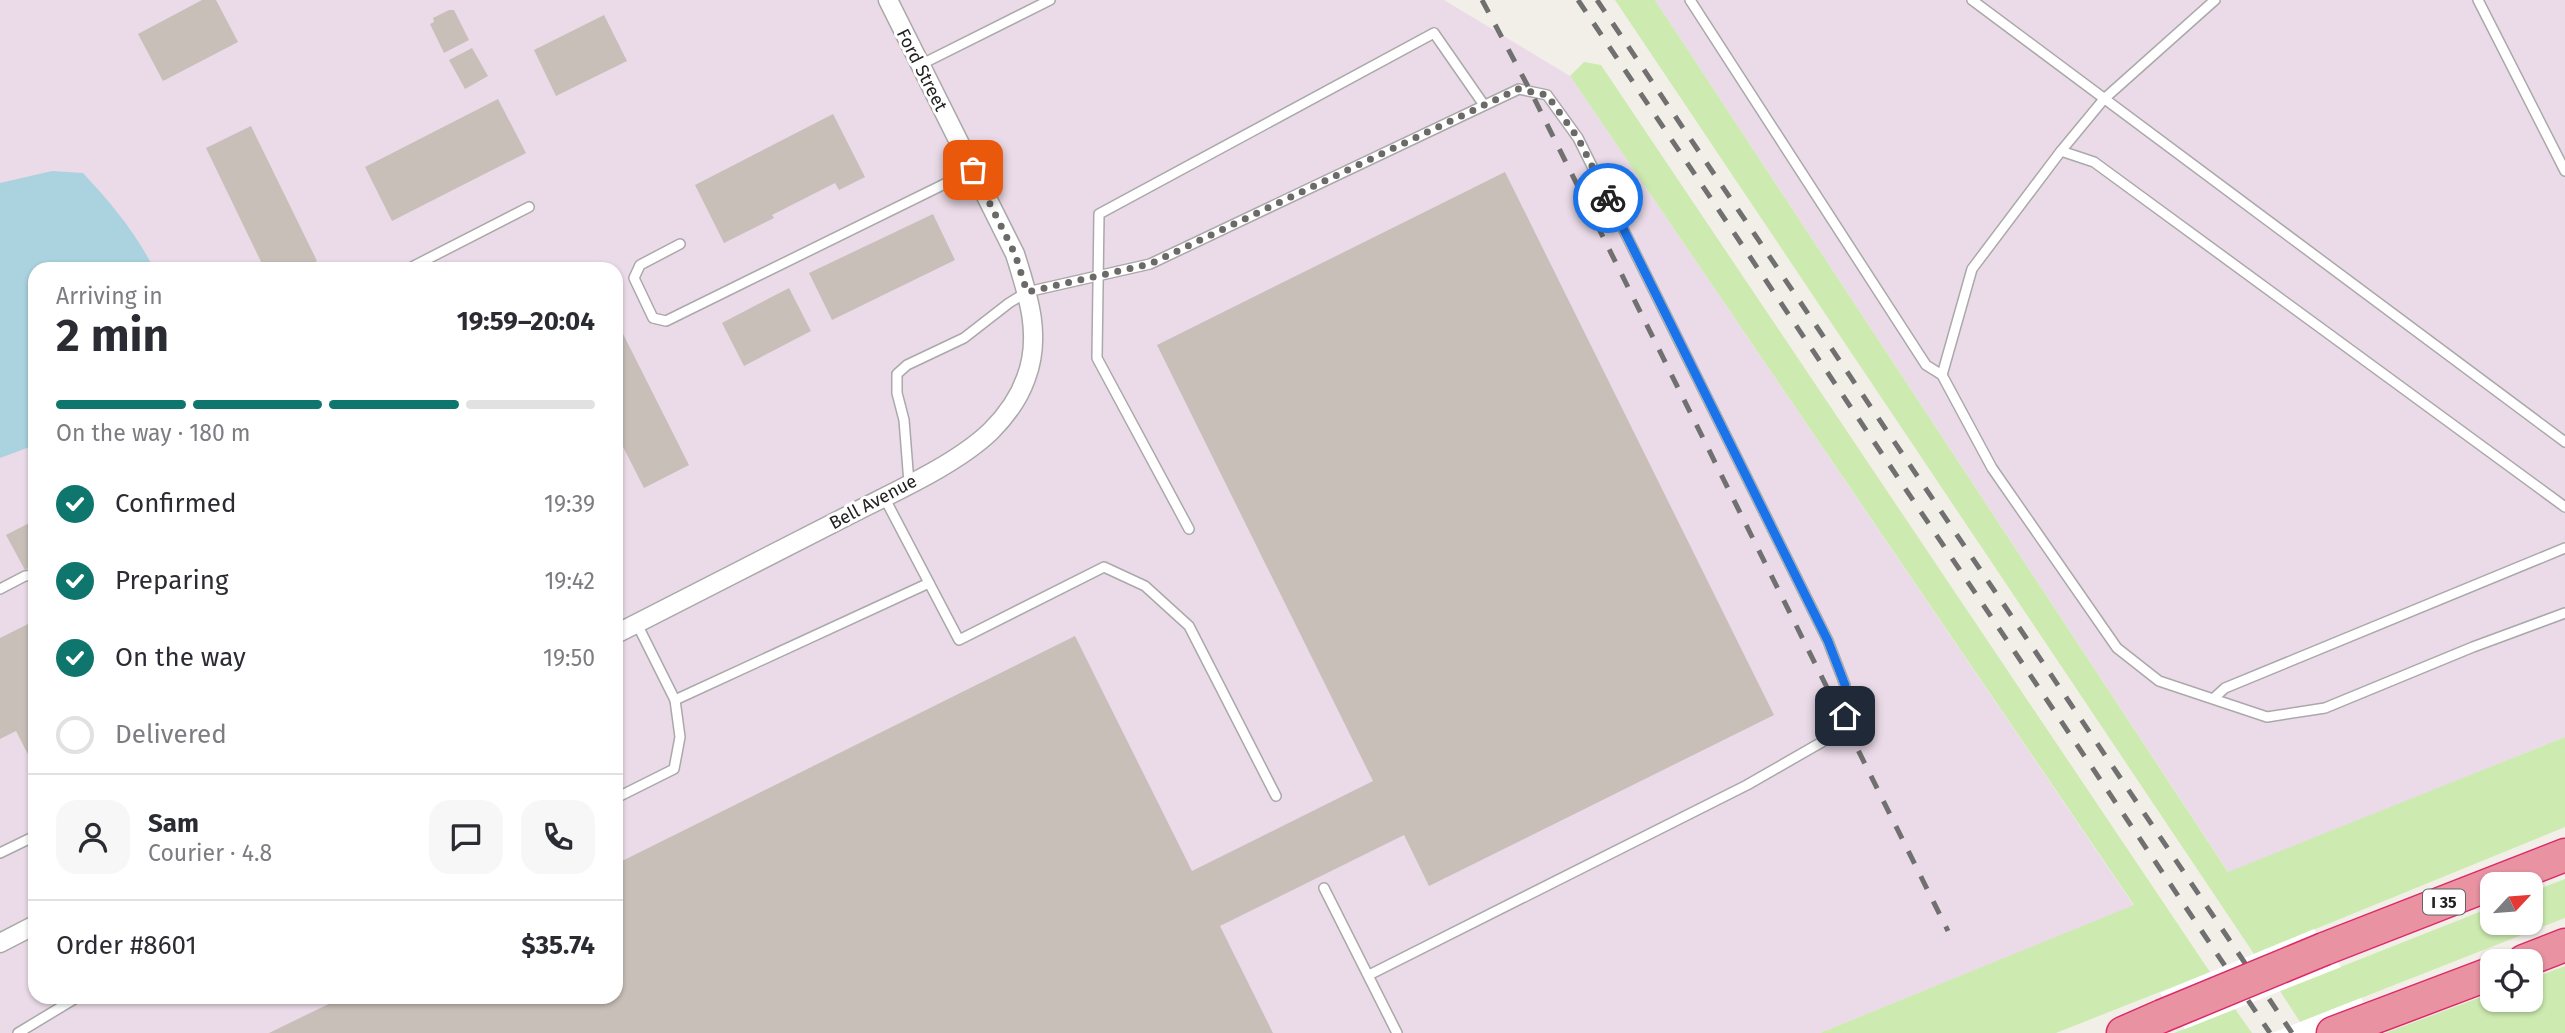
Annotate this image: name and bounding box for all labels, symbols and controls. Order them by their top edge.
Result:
street label: Ford Street [892,25,952,115]
pin [943,140,1003,200]
icon: bag [954,151,992,189]
courier [1573,163,1643,233]
icon: bike [1589,179,1627,217]
text: Arriving in [56,282,163,310]
text: 19:59–20:04 [457,306,595,337]
text: 2 min [56,308,169,363]
text: On the way · 180 m [56,419,251,447]
street label: Bell Avenue [826,470,920,534]
icon: check [56,485,94,523]
text: Confirmed [115,488,236,519]
text: 19:39 [544,490,595,518]
icon: check [56,562,94,600]
text: Preparing [115,565,228,596]
text: 19:42 [544,567,595,595]
icon: check [56,639,94,677]
text: On the way [115,642,246,673]
text: 19:50 [543,644,595,672]
pin [1815,686,1875,746]
icon: home [1826,697,1864,735]
text: Delivered [115,719,227,750]
button: person [56,800,130,874]
button: chat [429,800,503,874]
button: phone [521,800,595,874]
text: Sam [148,808,199,839]
text: Courier · 4.8 [148,839,272,867]
north arrow [2480,872,2543,934]
map controls [2480,872,2543,1012]
road number: I 35 [2423,890,2465,914]
text: Order #8601 [56,930,197,961]
text: $35.74 [521,930,595,961]
button: locate [2480,949,2543,1012]

